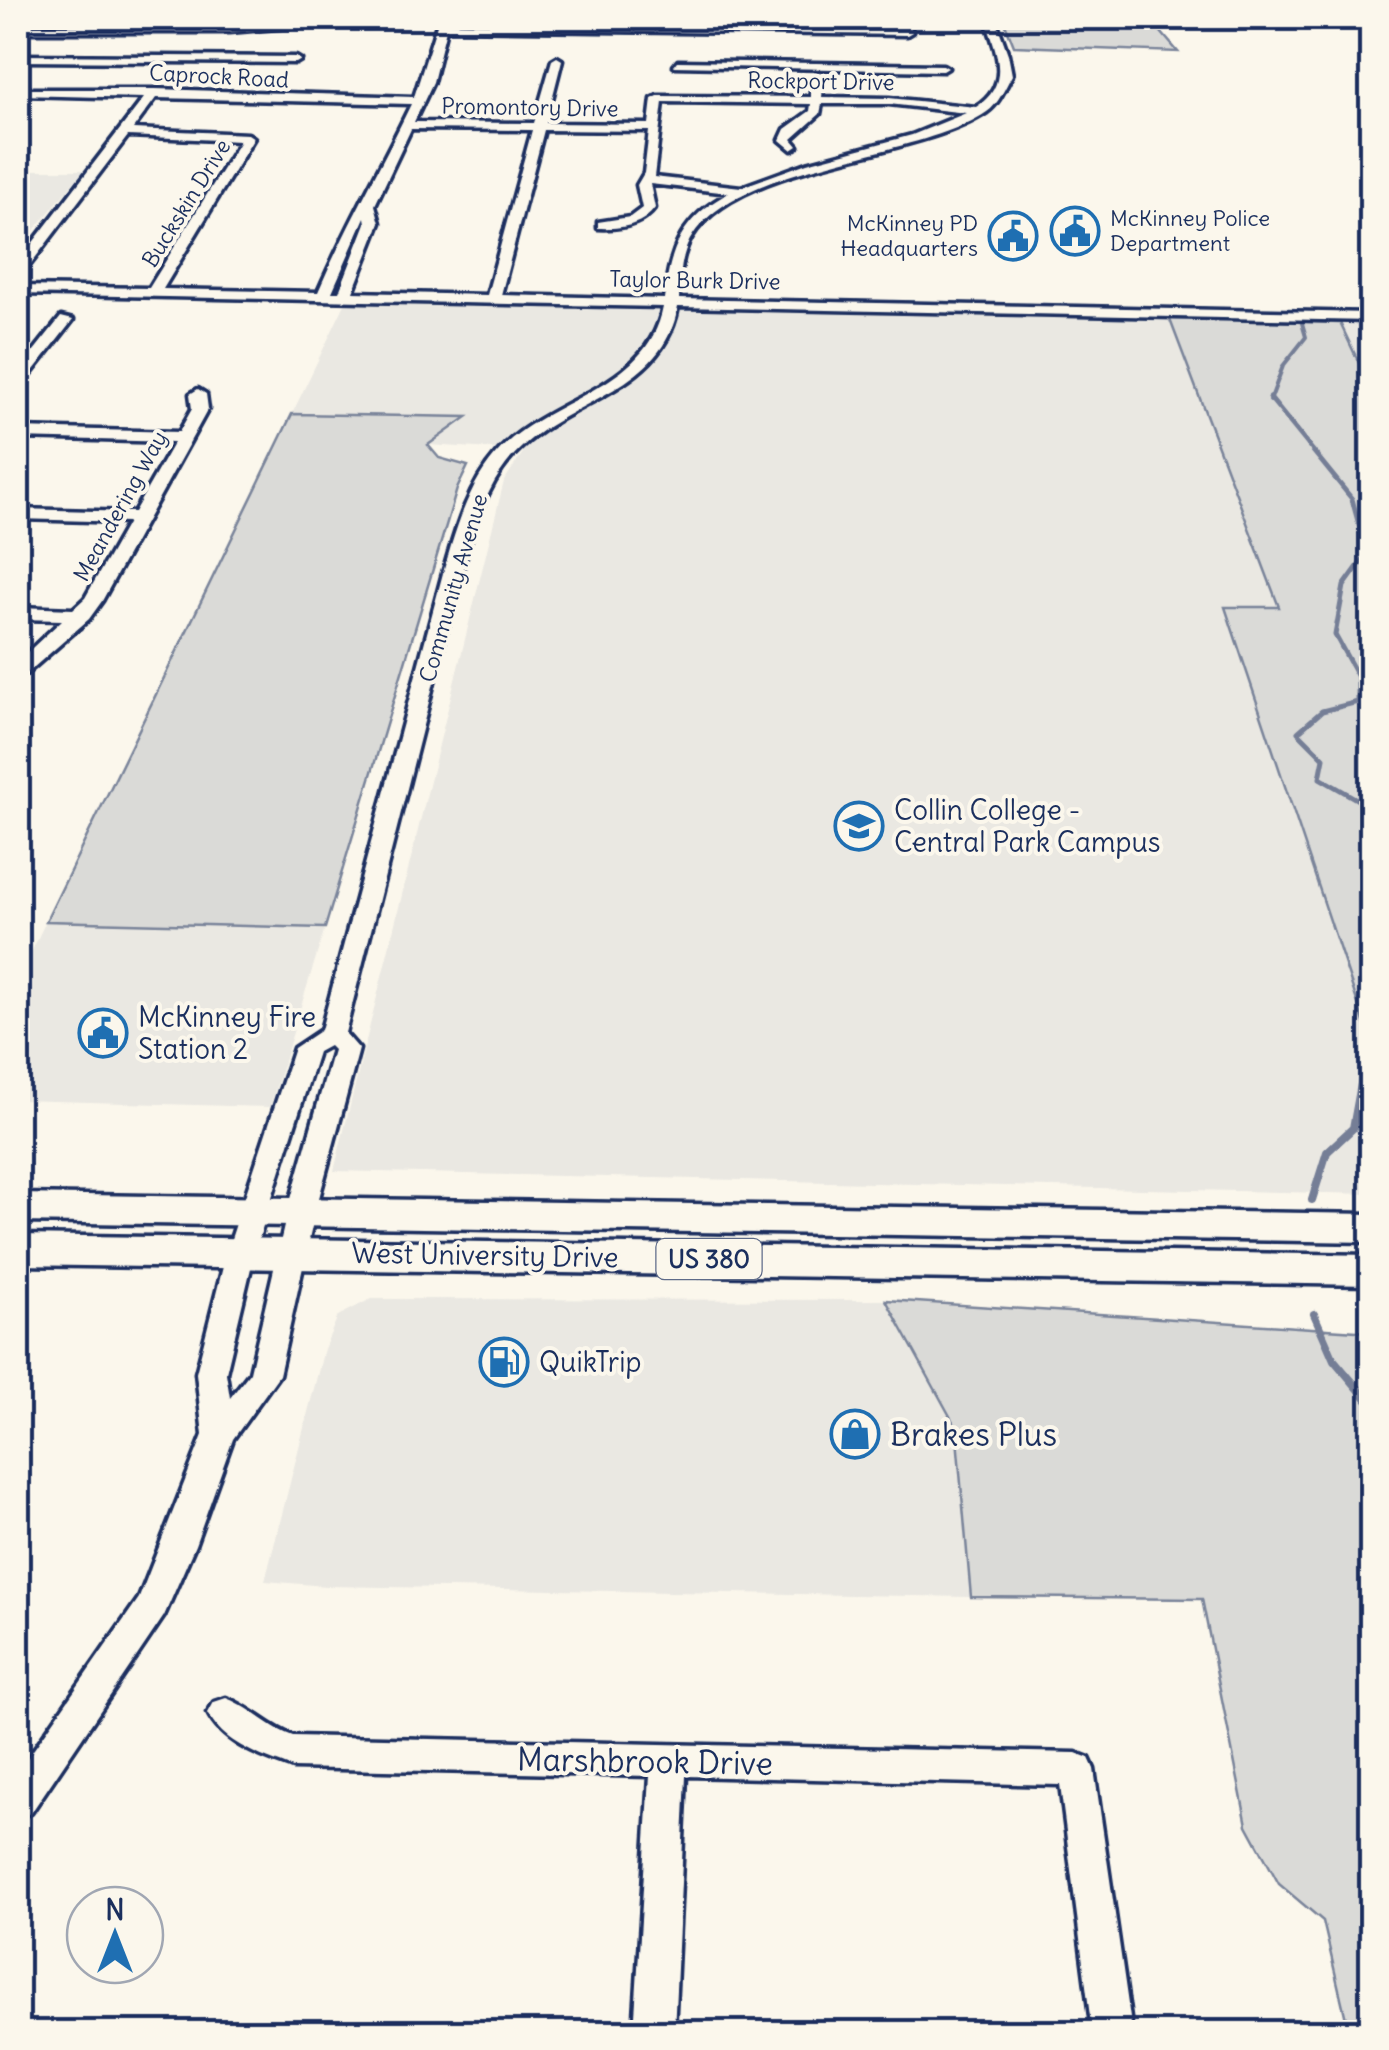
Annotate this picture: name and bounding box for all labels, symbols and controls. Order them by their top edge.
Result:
street label: Caprock Road [148,58,290,94]
street label: Rockport Drive [747,66,895,96]
street label: Promontory Drive [441,91,619,123]
street label: Buckskin Drive [136,134,236,272]
place label: McKinney Police Department [1110,204,1270,257]
public building icon: McKinney Police Department [1049,205,1101,257]
place label: McKinney PD Headquarters [841,209,978,262]
public building icon: McKinney PD Headquarters [987,210,1039,262]
street label: Taylor Burk Drive [609,265,781,295]
street label: Meandering Way [67,426,173,586]
street label: Community Avenue [413,491,493,685]
place label: Collin College - Central Park Campus [894,792,1161,860]
school or university icon: Collin College - Central Park Campus [833,800,885,852]
place label: McKinney Fire Station 2 [138,999,316,1067]
public building icon: McKinney Fire Station 2 [77,1007,129,1059]
street label: West University Drive [351,1235,619,1275]
road number: US 380 [656,1239,762,1279]
fuel station icon: QuikTrip [478,1336,530,1388]
place label: QuikTrip [539,1344,641,1380]
shop icon: Brakes Plus [829,1408,881,1460]
place label: Brakes Plus [890,1414,1057,1455]
street label: Marshbrook Drive [517,1738,773,1784]
north arrow [65,1885,165,1985]
text: N [105,1892,125,1928]

